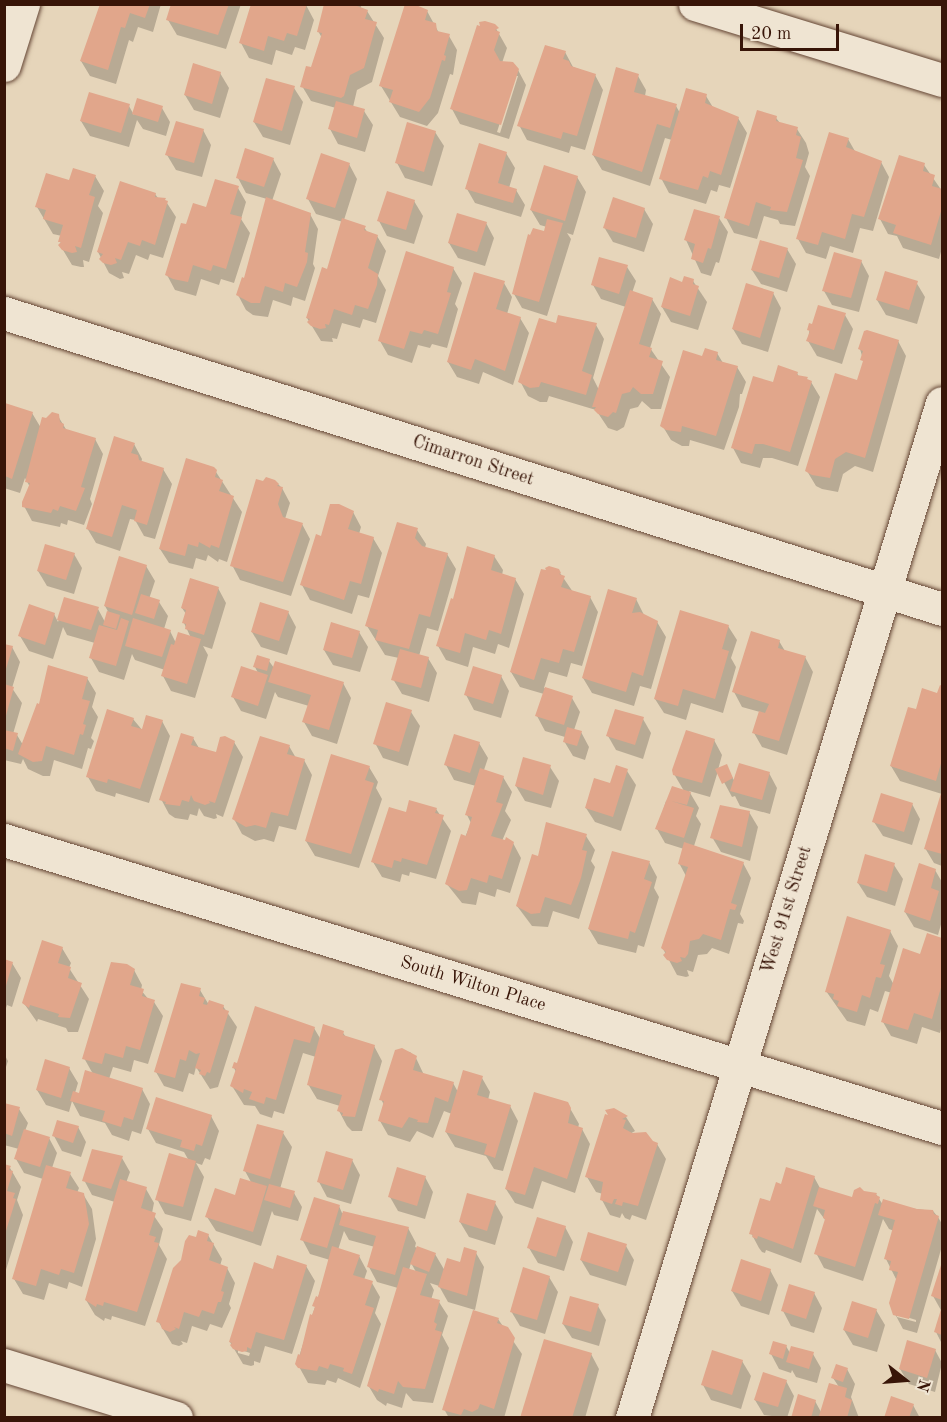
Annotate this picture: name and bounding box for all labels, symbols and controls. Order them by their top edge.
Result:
scale bar [743,12,842,50]
text: 20 m [751,25,791,43]
street label: Cimarron Street [410,431,536,491]
street label: West 91st Street [757,843,817,977]
street label: South Wilton Place [398,952,548,1016]
north arrow [875,1350,935,1410]
text: N [913,1377,932,1393]

